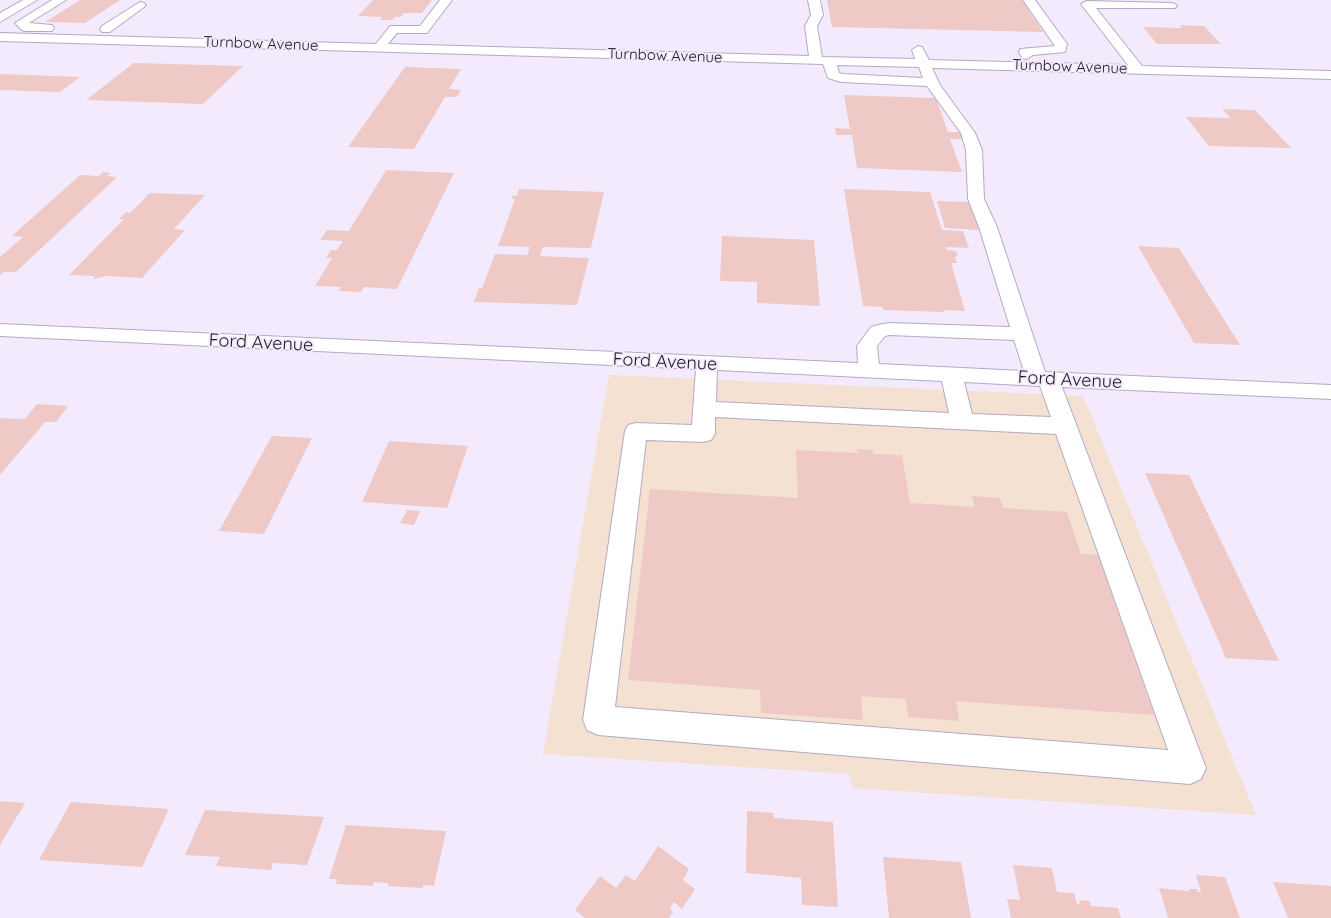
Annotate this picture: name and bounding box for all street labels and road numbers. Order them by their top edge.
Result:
street label: Turnbow Avenue [203,33,319,55]
street label: Turnbow Avenue [607,45,723,67]
street label: Turnbow Avenue [1012,56,1128,78]
street label: Ford Avenue [208,329,314,357]
street label: Ford Avenue [612,348,718,376]
street label: Ford Avenue [1017,366,1123,394]

